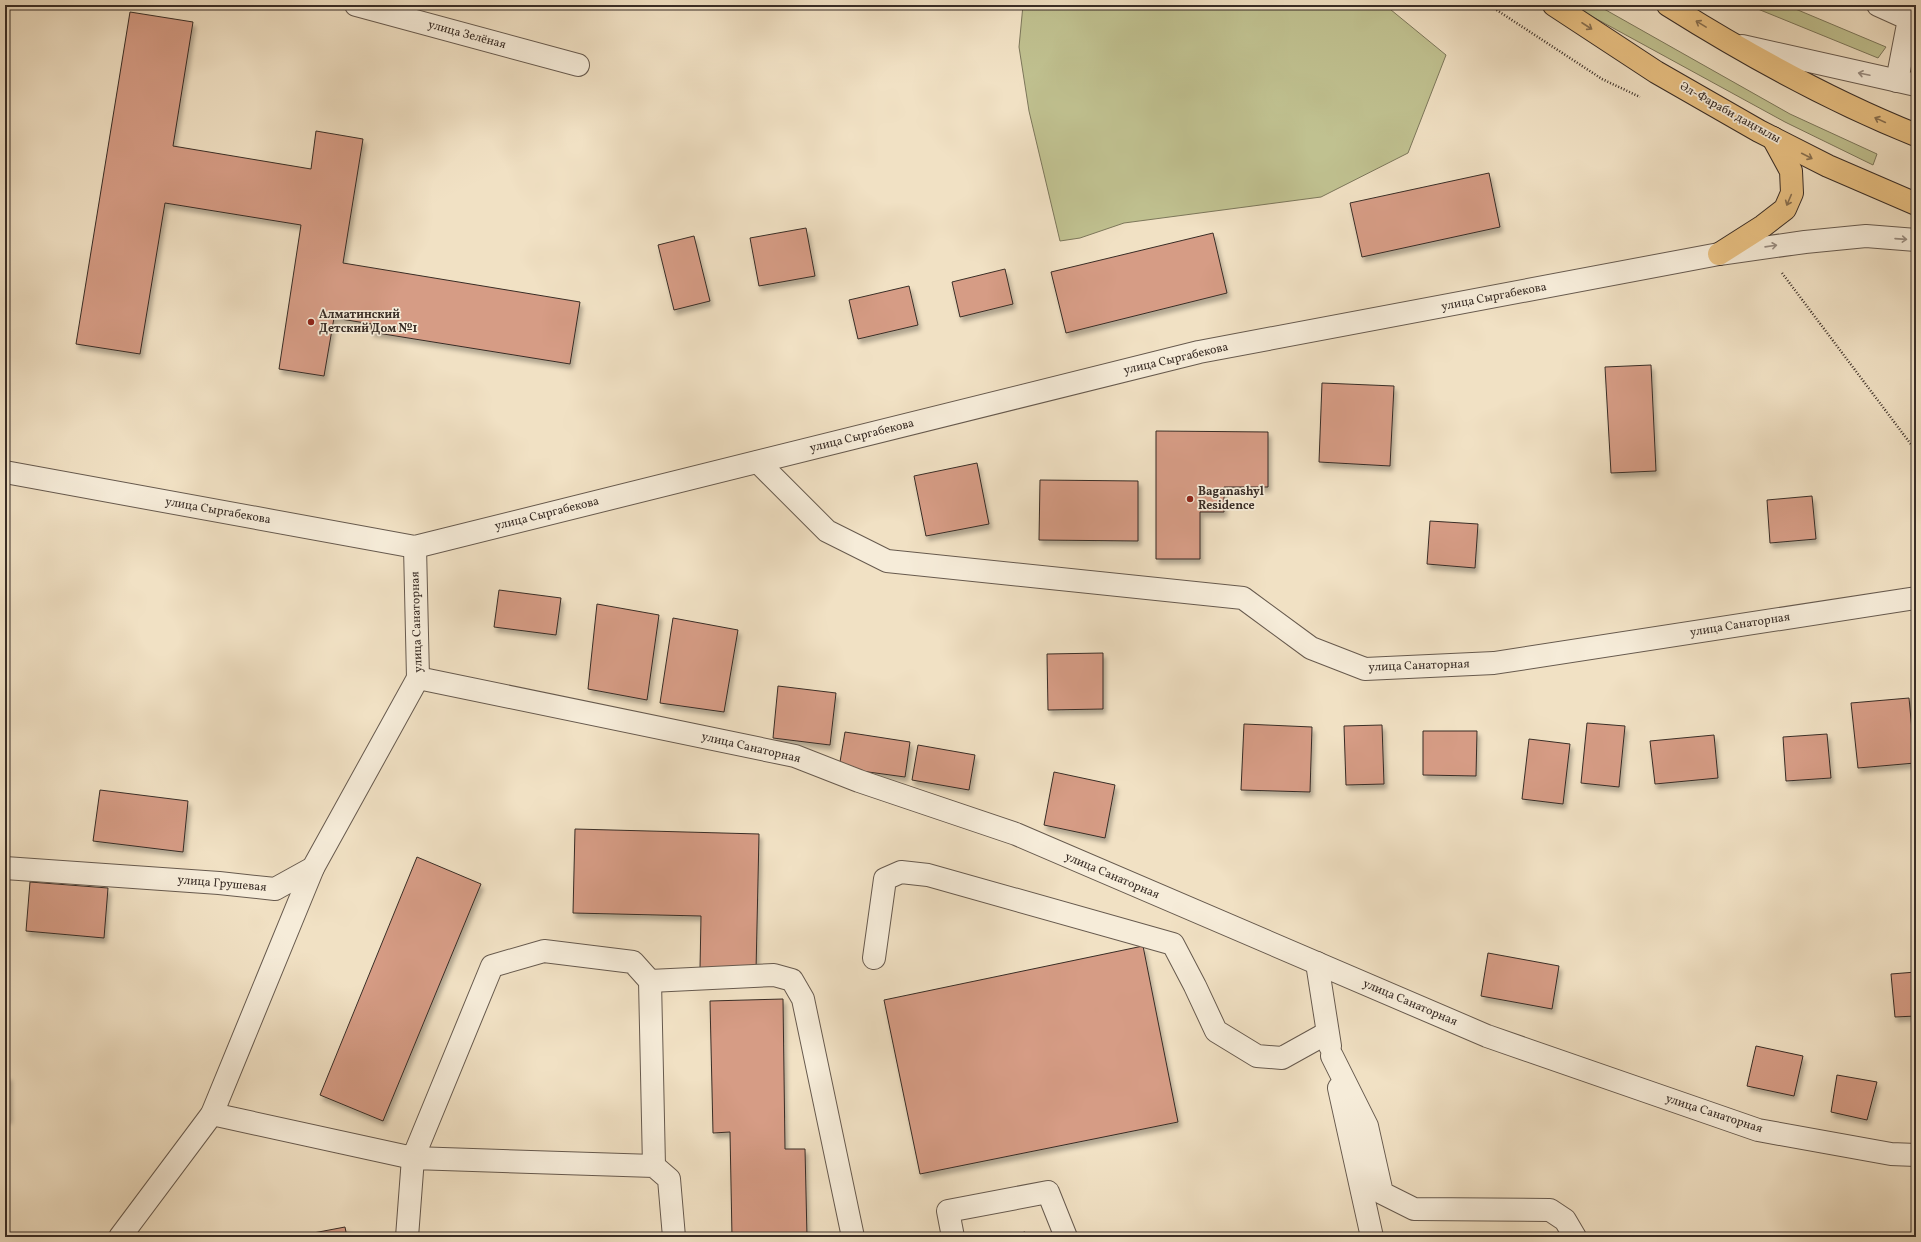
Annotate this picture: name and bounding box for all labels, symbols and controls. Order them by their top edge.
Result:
street label: улица Зелёная [426,17,508,53]
one-way arrow [1695,20,1707,28]
one-way arrow [1581,23,1593,31]
one-way arrow [1858,69,1871,77]
street label: Әл-Фараби даңғылы [1677,79,1784,148]
one-way arrow [1875,116,1887,123]
one-way arrow [1801,152,1813,160]
one-way arrow [1784,193,1792,205]
one-way arrow [1894,235,1907,242]
one-way arrow [1764,242,1777,250]
street label: улица Сыргабекова [1440,279,1548,315]
place label: Алматинский Детский Дом №1 [319,307,418,337]
marker: Алматинский Детский Дом №1 [306,317,316,327]
street label: улица Сыргабекова [1122,339,1230,379]
street label: улица Сыргабекова [808,415,916,457]
place label: Baganashyl Residence [1198,484,1264,514]
street label: улица Сыргабекова [493,493,601,535]
street label: улица Сыргабекова [164,494,272,528]
marker: Baganashyl Residence [1185,494,1195,504]
street label: улица Санаторная [407,571,427,673]
street label: улица Санаторная [1689,609,1791,641]
street label: улица Санаторная [1368,656,1470,676]
street label: улица Санаторная [700,729,802,767]
street label: улица Санаторная [1062,849,1162,903]
street label: улица Грушевая [177,872,267,896]
street label: улица Санаторная [1360,976,1460,1030]
street label: улица Санаторная [1663,1091,1765,1137]

